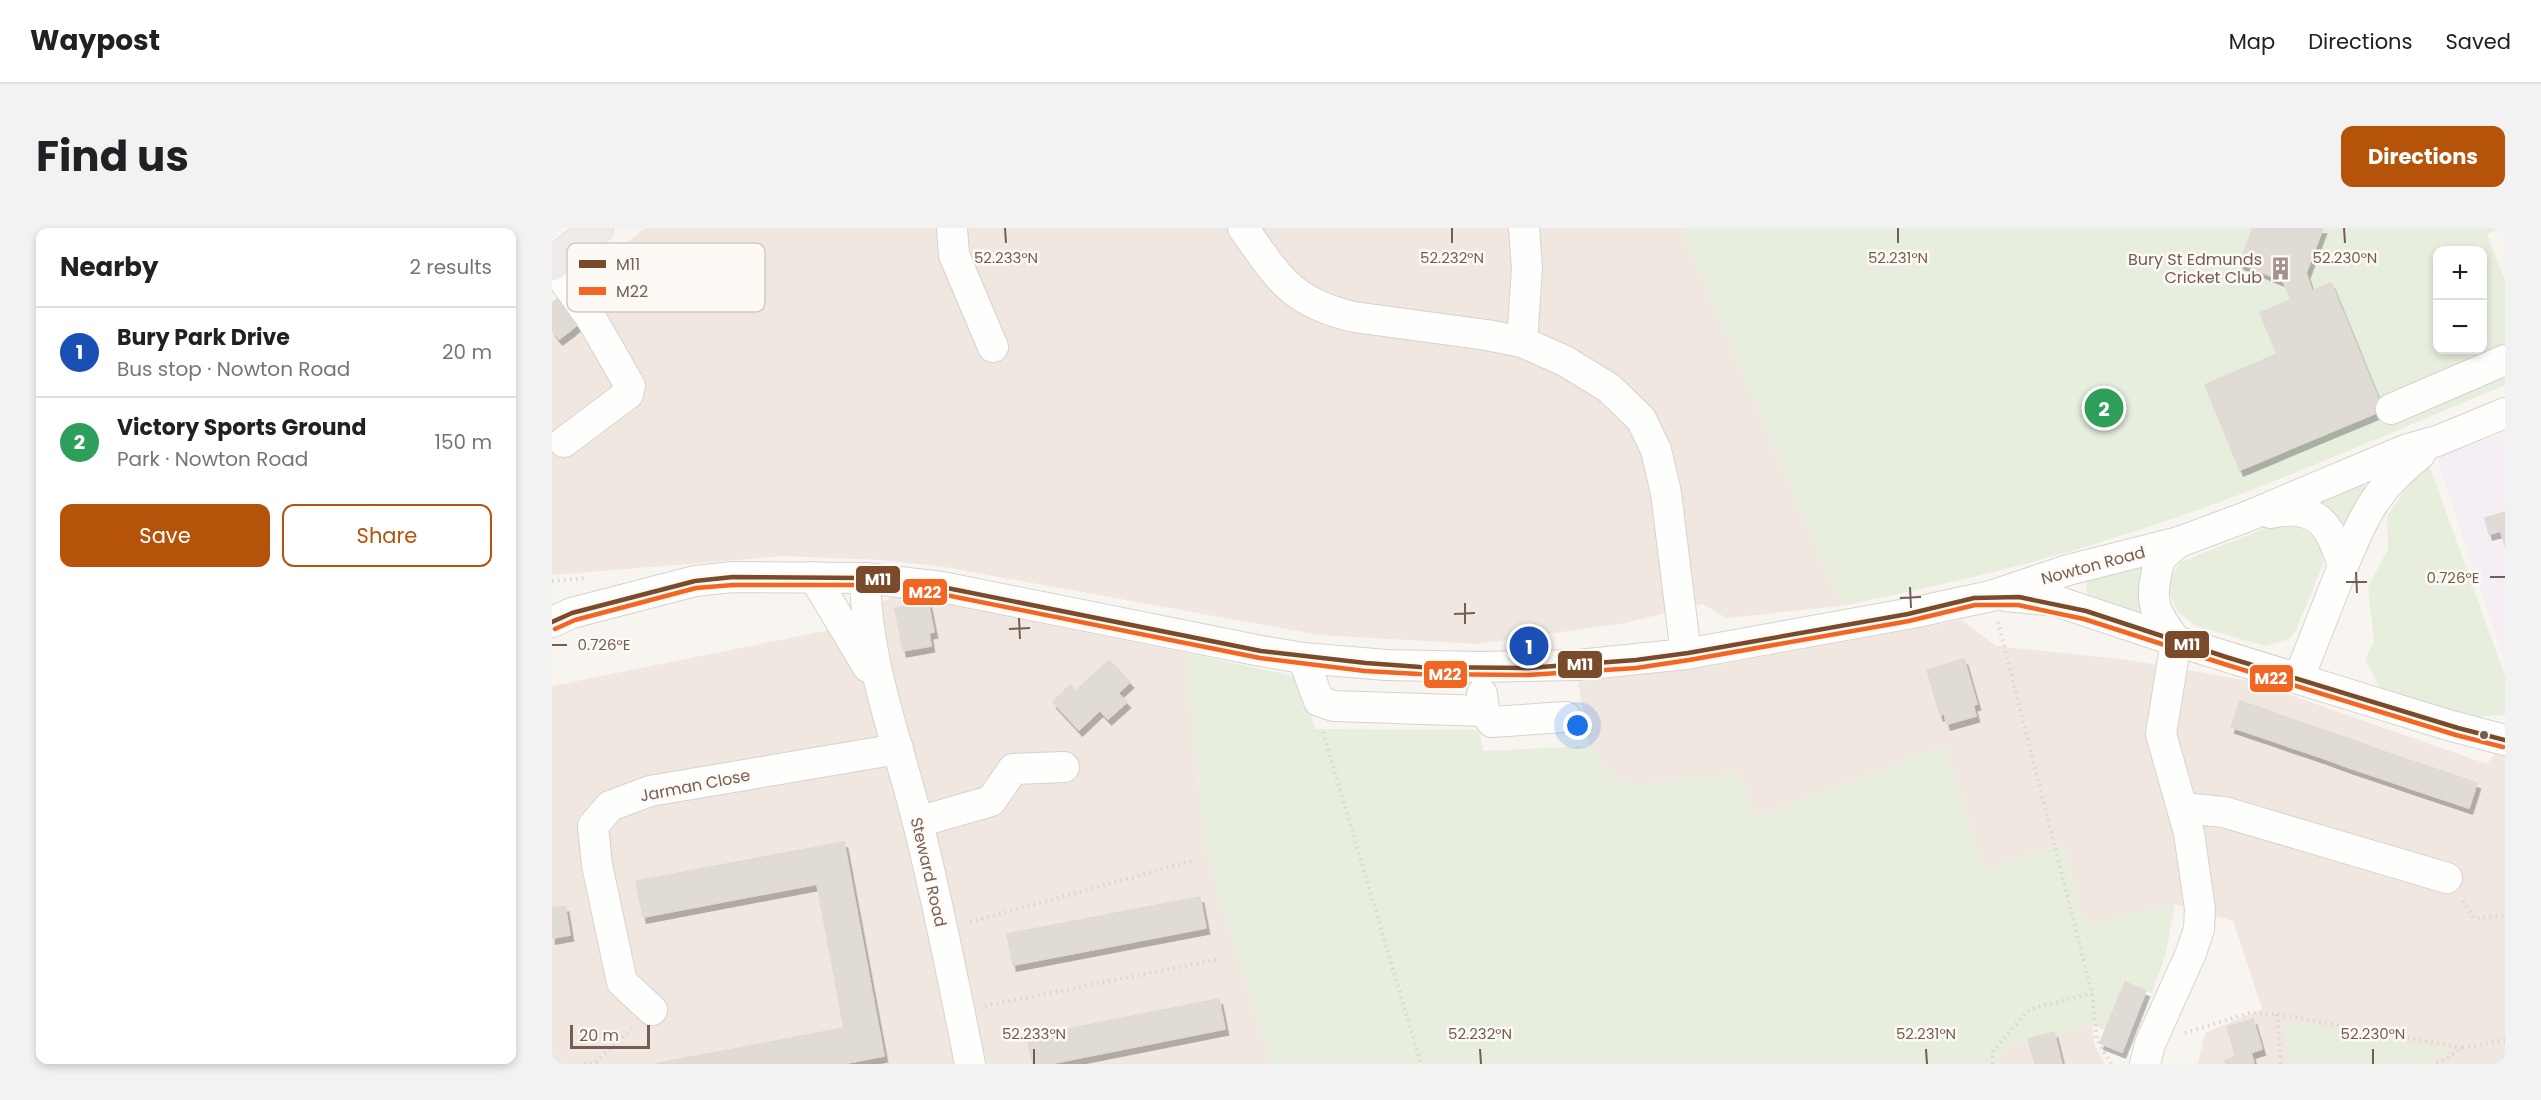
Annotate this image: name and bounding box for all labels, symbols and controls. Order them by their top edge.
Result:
text: Waypost [30,21,160,60]
text: Map [2229,27,2275,56]
text: Directions [2308,27,2412,56]
text: Saved [2445,27,2511,56]
button: Directions [2341,126,2505,187]
text: Find us [36,127,189,186]
legend [567,243,765,312]
map controls [2433,246,2487,354]
button: + [2433,246,2487,300]
text: 52.233°N [974,247,1038,268]
text: 52.232°N [1420,247,1484,268]
text: 52.231°N [1868,247,1928,268]
text: 52.230°N [2313,247,2377,268]
place label: Bury St Edmunds Cricket Club [2128,248,2262,289]
text: Nearby [60,249,158,285]
text: 2 results [409,253,492,281]
text: M11 [616,253,640,276]
building icon: Bury St Edmunds Cricket Club [2267,255,2293,281]
text: M22 [616,280,648,303]
button: − [2433,300,2487,354]
text: Bury Park Drive [117,322,290,353]
text: 1 [76,338,83,366]
text: 20 m [442,338,492,366]
text: Bus stop · Nowton Road [117,355,350,383]
pin: 2 [2084,386,2124,430]
text: Victory Sports Ground [117,412,366,443]
text: 2 [74,428,85,456]
text: 150 m [435,428,492,456]
text: Park · Nowton Road [117,445,308,473]
button: Save [60,504,270,567]
button: Share [282,504,492,567]
street label: Nowton Road [2039,541,2148,590]
line badge: M11 [855,565,901,594]
text: 0.726°E [2427,567,2479,588]
text: M11 [865,568,891,591]
line badge: M22 [902,578,948,606]
text: M22 [909,581,941,604]
pin: 1 [1510,624,1548,668]
line badge: M11 [2164,630,2210,659]
text: M11 [2174,633,2200,656]
text: 0.726°E [578,634,630,655]
line badge: M11 [1557,650,1603,679]
text: M11 [1567,653,1593,676]
line badge: M22 [1423,660,1468,689]
text: M22 [1429,663,1461,686]
line badge: M22 [2249,664,2294,693]
text: M22 [2255,667,2287,690]
your location [1563,711,1592,740]
unlabelled marker [2478,729,2490,741]
street label: Jarman Close [638,764,752,807]
street label: Steward Road [905,815,952,929]
scale bar [570,1022,650,1050]
text: 52.233°N [1002,1023,1066,1044]
text: 52.232°N [1448,1023,1512,1044]
text: 52.231°N [1896,1023,1956,1044]
text: 52.230°N [2341,1023,2405,1044]
text: 20 m [579,1024,619,1047]

